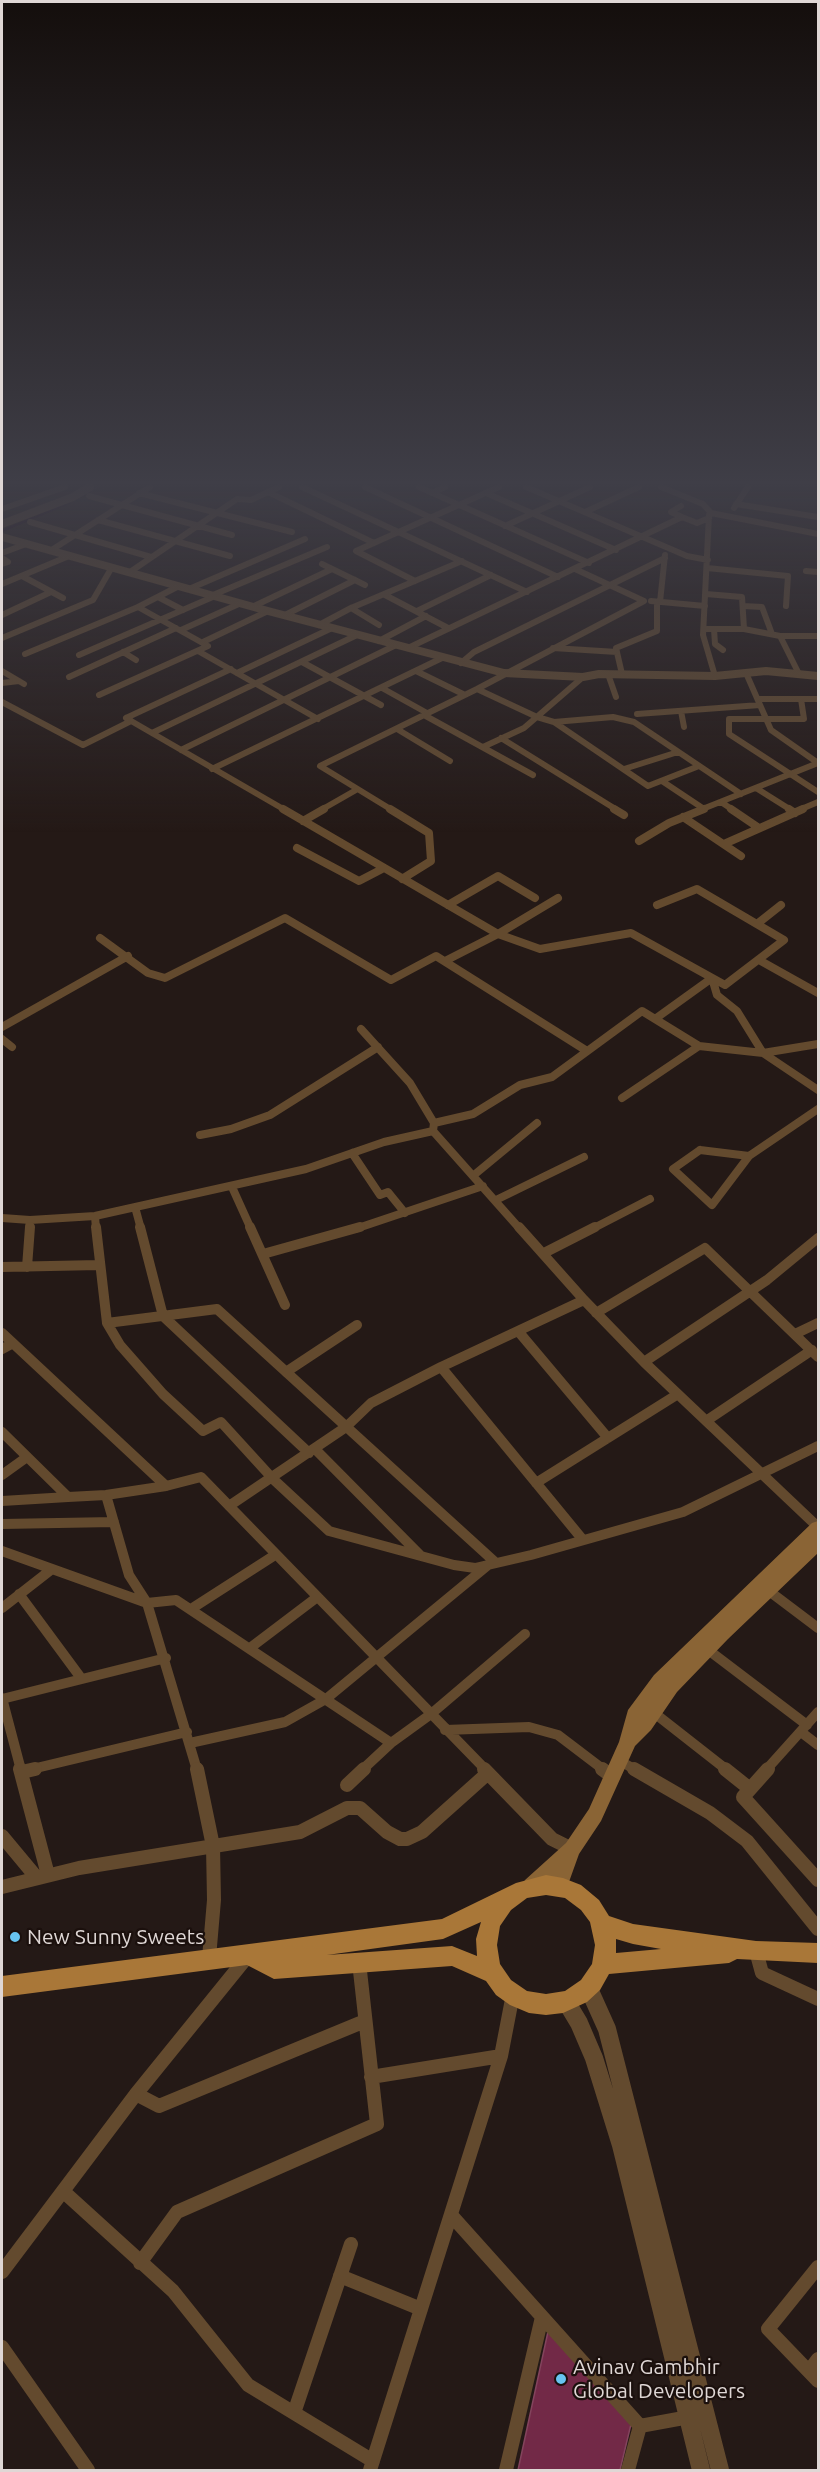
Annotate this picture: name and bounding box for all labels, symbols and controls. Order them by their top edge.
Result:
place label: New Sunny Sweets [27,1924,204,1950]
marker: New Sunny Sweets [8,1930,22,1944]
place label: Avinav Gambhir Global Developers [573,2354,745,2404]
marker: Avinav Gambhir Global Developers [554,2372,568,2386]

